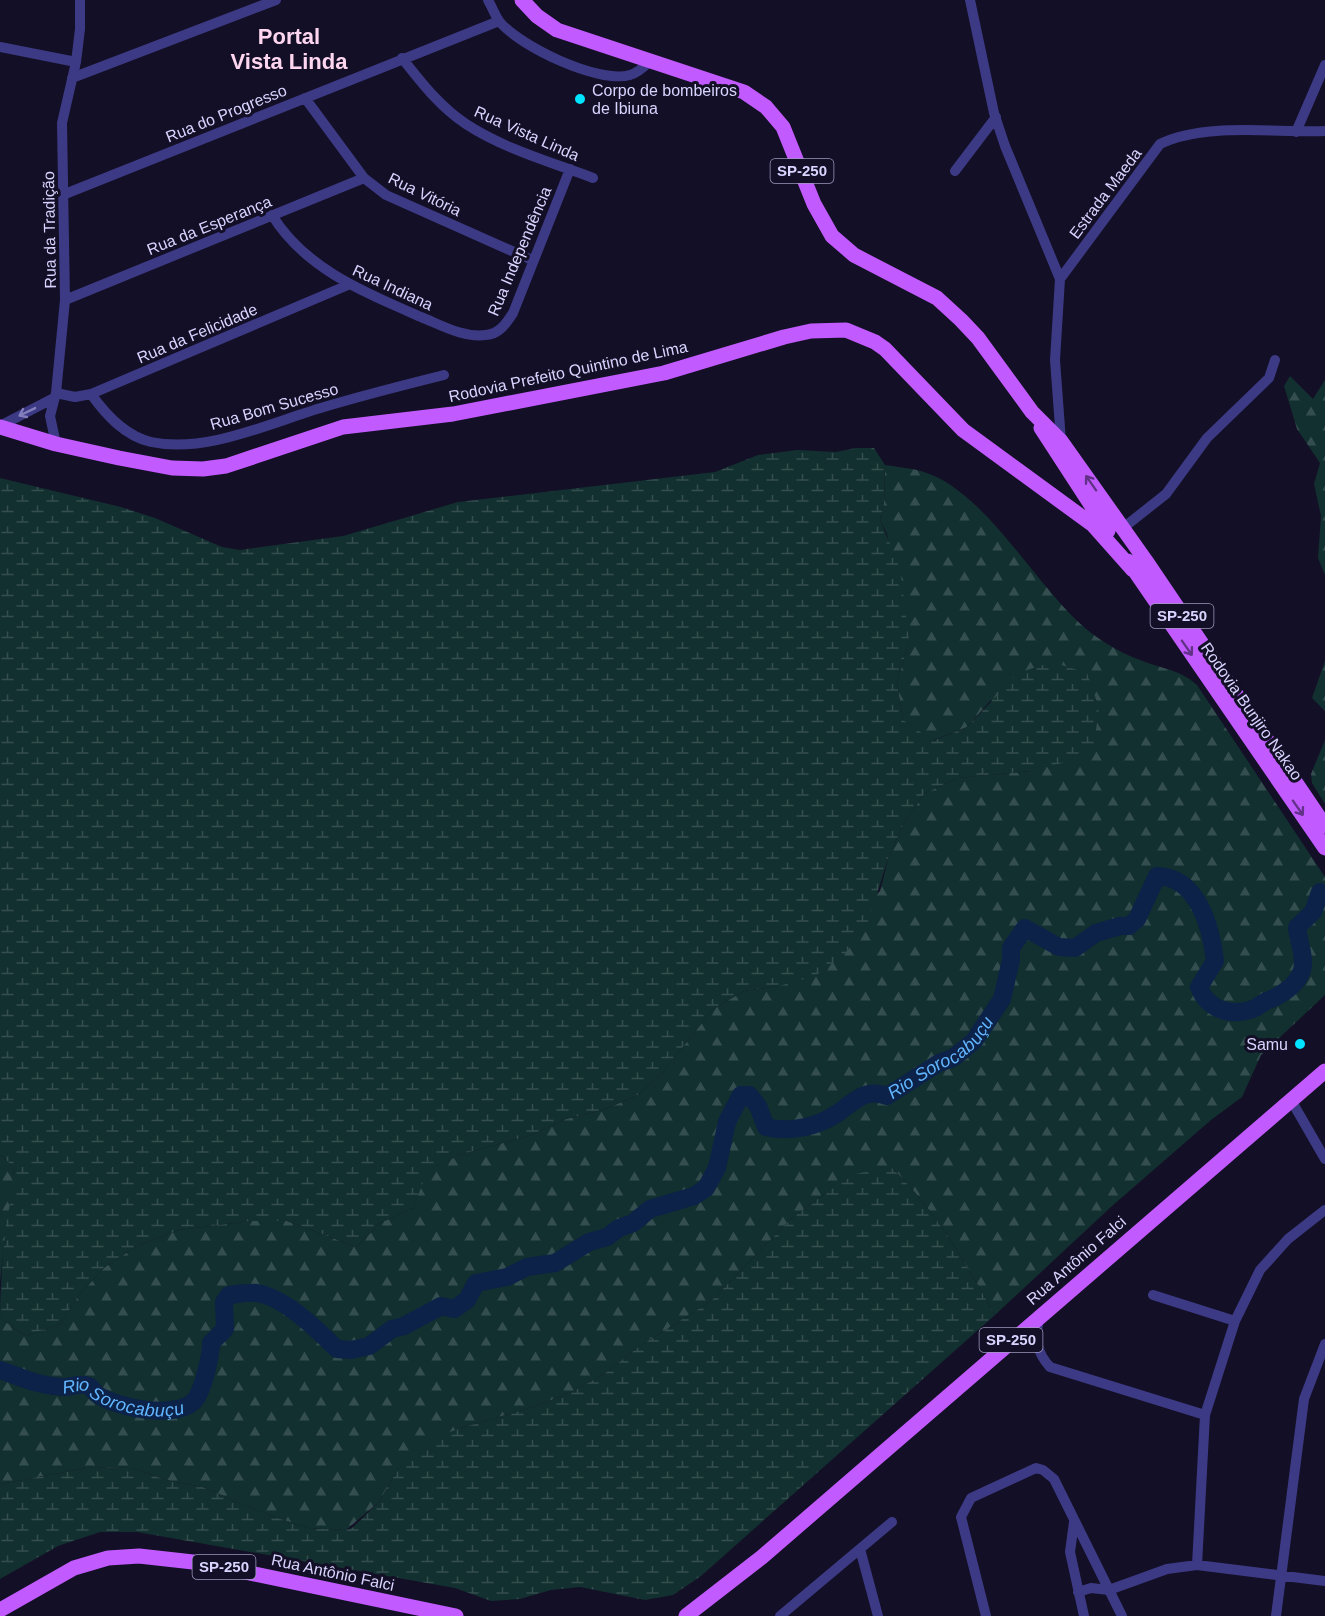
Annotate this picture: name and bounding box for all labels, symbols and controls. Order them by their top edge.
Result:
district label: Portal Vista Linda [231,24,348,74]
street label: Rua do Progresso [163,81,289,146]
place label: Corpo de bombeiros de Ibiuna [592,82,737,117]
marker: Corpo de bombeiros de Ibiuna [573,92,587,106]
street label: Rua Vista Linda [472,103,582,164]
street label: Estrada Maeda [1066,145,1145,242]
road number: SP-250 [770,159,834,183]
street label: Rua Vitória [386,170,464,219]
street label: Rua da Tradição [40,171,59,289]
street label: Rua Independência [485,184,554,318]
street label: Rua da Esperança [145,193,274,258]
street label: Rua Indiana [350,262,436,313]
street label: Rua da Felicidade [135,300,260,366]
street label: Rodovia Prefeito Quintino de Lima [447,338,689,405]
street label: Rua Bom Sucesso [208,380,340,433]
one-way arrow [19,407,37,419]
one-way arrow [1085,475,1097,491]
road number: SP-250 [1150,604,1214,628]
one-way arrow [1181,639,1193,655]
street label: Rodovia Bunjiro Nakao [1198,639,1306,783]
one-way arrow [1291,800,1304,817]
water label: Rio Sorocabuçu [884,1013,998,1103]
place label: Samu [1246,1036,1288,1053]
marker: Samu [1293,1037,1307,1051]
street label: Rua Antônio Falci [1023,1213,1129,1308]
road number: SP-250 [980,1328,1042,1352]
water label: Rio Sorocabuçu [61,1374,186,1421]
street label: Rua Antônio Falci [270,1551,396,1594]
road number: SP-250 [192,1555,256,1579]

